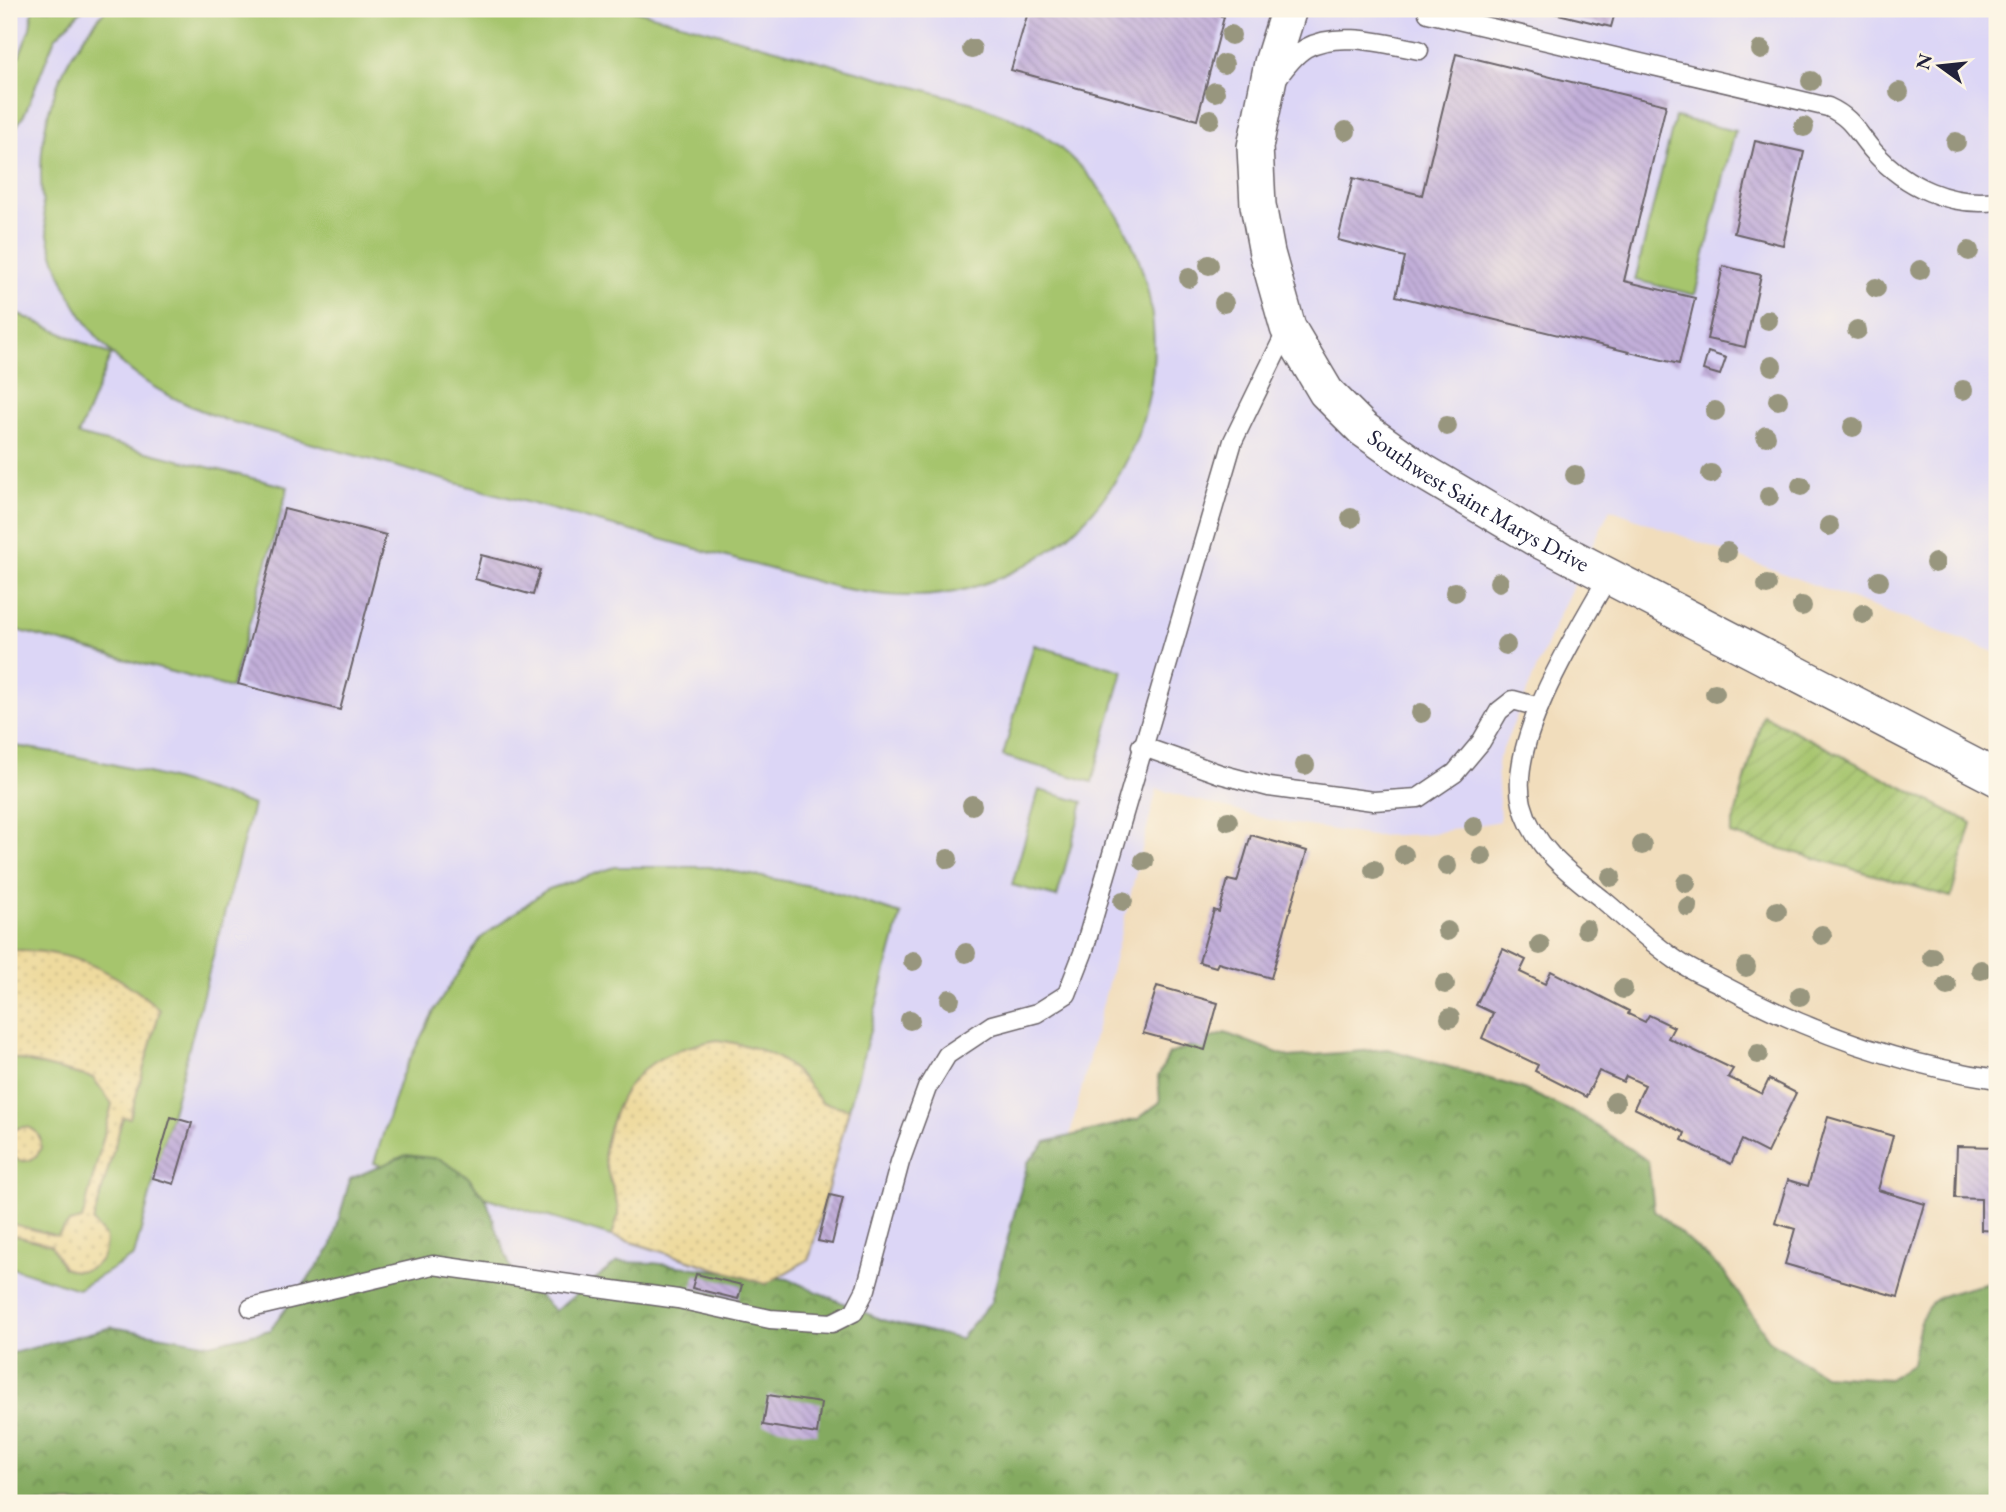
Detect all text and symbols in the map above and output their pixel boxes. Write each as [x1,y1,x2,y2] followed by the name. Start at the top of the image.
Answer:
[1904,32,1974,102] north arrow
[1910,50,1938,72] text: N
[1362,422,1595,579] street label: Southwest Saint Marys Drive

